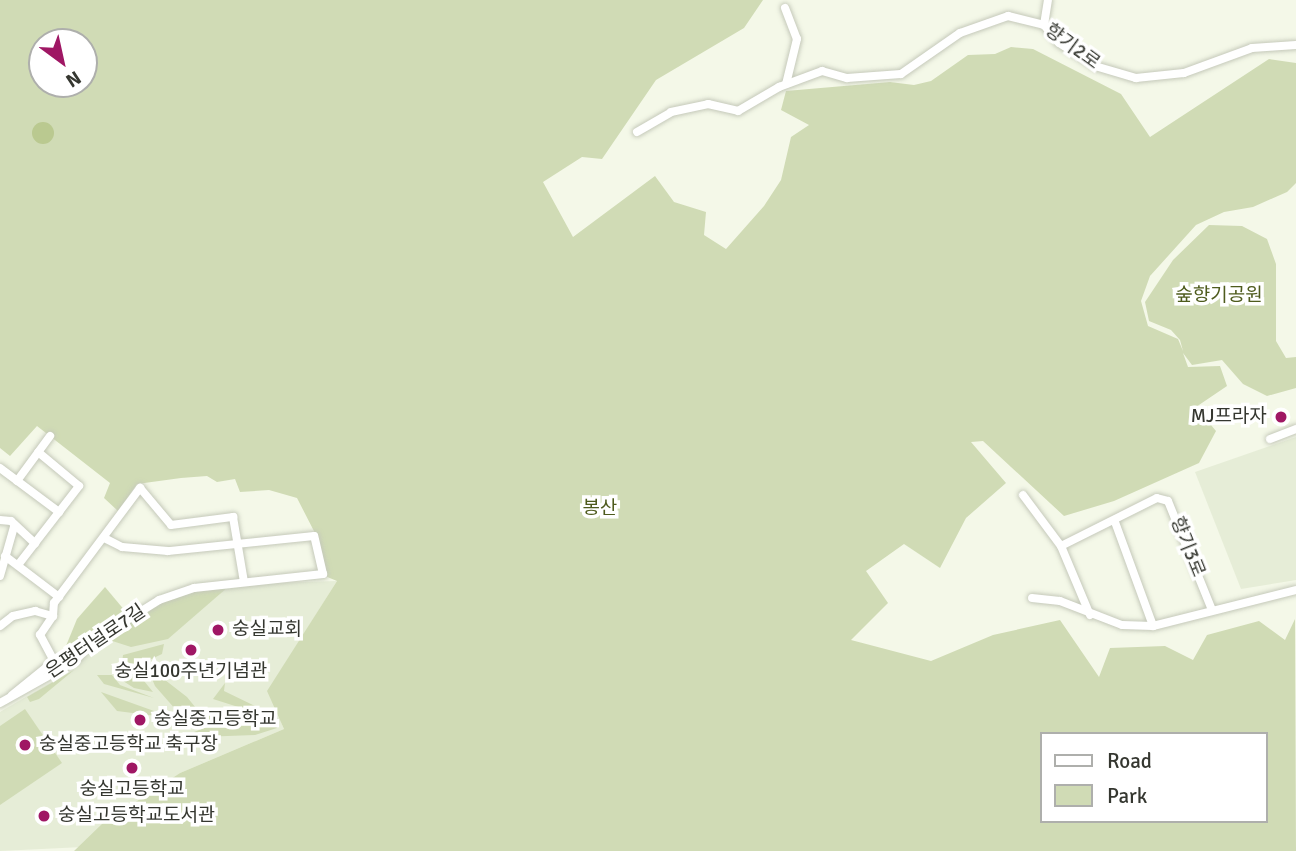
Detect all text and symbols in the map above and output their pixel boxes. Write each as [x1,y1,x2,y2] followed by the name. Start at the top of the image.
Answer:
[1040,19,1104,75] street label: 향기2로
[28,28,98,98] north arrow
[61,65,85,93] text: N
[1175,285,1263,307] park label: 숲향기공원
[1191,406,1267,428] place label: MJ프라자
[1273,409,1289,425] marker: MJ프라자
[583,498,617,520] park label: 봉산
[1165,514,1209,580] street label: 향기3로
[42,600,150,684] street label: 은평터널로7길
[232,619,302,641] place label: 숭실교회
[210,622,226,638] marker: 숭실교회
[183,642,199,658] marker: 숭실100주년기념관
[114,661,268,683] place label: 숭실100주년기념관
[154,709,276,731] place label: 숭실중고등학교
[132,712,148,728] marker: 숭실중고등학교
[1040,732,1268,823] legend
[39,734,218,756] place label: 숭실중고등학교 축구장
[17,737,33,753] marker: 숭실중고등학교 축구장
[1107,748,1152,774] text: Road
[124,760,140,776] marker: 숭실고등학교
[80,779,184,801] place label: 숭실고등학교
[1107,783,1147,809] text: Park
[58,805,215,827] place label: 숭실고등학교도서관
[36,808,52,824] marker: 숭실고등학교도서관

